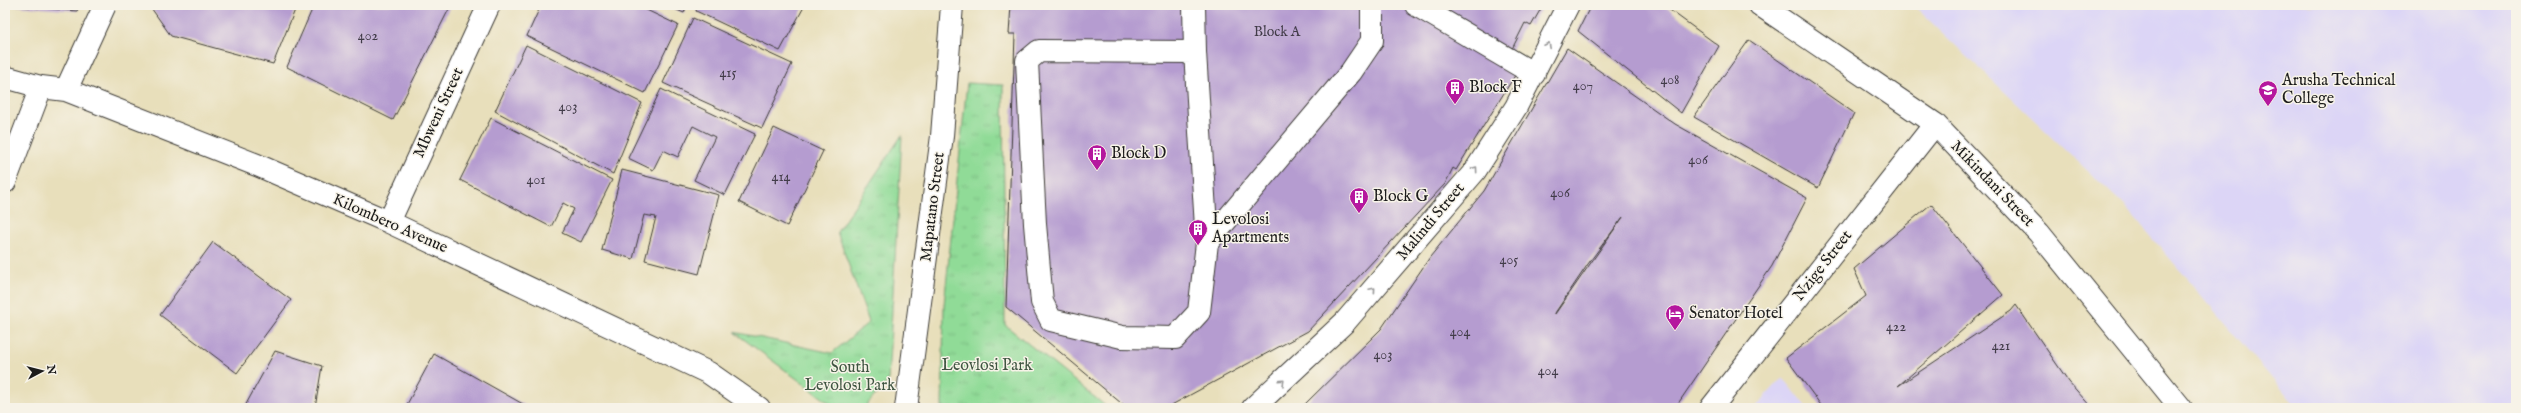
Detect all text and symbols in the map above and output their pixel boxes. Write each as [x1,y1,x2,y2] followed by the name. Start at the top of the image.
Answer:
[1254,23,1301,41] house number: Block A
[358,27,379,45] house number: 402
[1543,42,1551,50] one-way arrow
[409,64,469,161] street label: Mbweni Street
[719,64,737,82] house number: 415
[1660,71,1680,89] house number: 408
[2281,71,2396,109] place label: Arusha Technical College
[1444,77,1466,105] building icon: Block F
[1573,77,1593,95] house number: 407
[1469,78,1522,98] place label: Block F
[2257,79,2279,107] school or university icon: Arusha Technical College
[559,98,577,116] house number: 403
[1946,137,2039,232] street label: Mikindani Street
[1086,143,1108,171] building icon: Block D
[1111,144,1166,164] place label: Block D
[916,151,950,263] street label: Mapatano Street
[1688,151,1709,169] house number: 406
[1470,167,1477,174] one-way arrow
[772,168,791,186] house number: 414
[527,171,545,189] house number: 401
[1393,179,1470,265] street label: Malindi Street
[1550,184,1571,202] house number: 406
[1348,186,1370,214] building icon: Block G
[1373,187,1428,207] place label: Block G
[329,190,451,258] street label: Kilombero Avenue
[1211,210,1289,248] place label: Levolosi Apartments
[1187,218,1209,246] building icon: Levolosi Apartments
[1789,226,1857,305] street label: Nzige Street
[1500,251,1518,269] house number: 405
[1369,287,1376,295] one-way arrow
[1664,303,1686,331] hotel icon: Senator Hotel
[1689,304,1783,324] place label: Senator Hotel
[1886,318,1906,336] house number: 422
[1450,323,1470,341] house number: 404
[1992,337,2010,355] house number: 421
[1374,346,1392,364] house number: 403
[22,351,62,391] north arrow
[941,356,1033,376] park label: Leovlosi Park
[804,358,896,396] park label: South Levolosi Park
[1538,362,1558,380] house number: 404
[43,363,59,376] text: N
[1277,379,1285,387] one-way arrow

